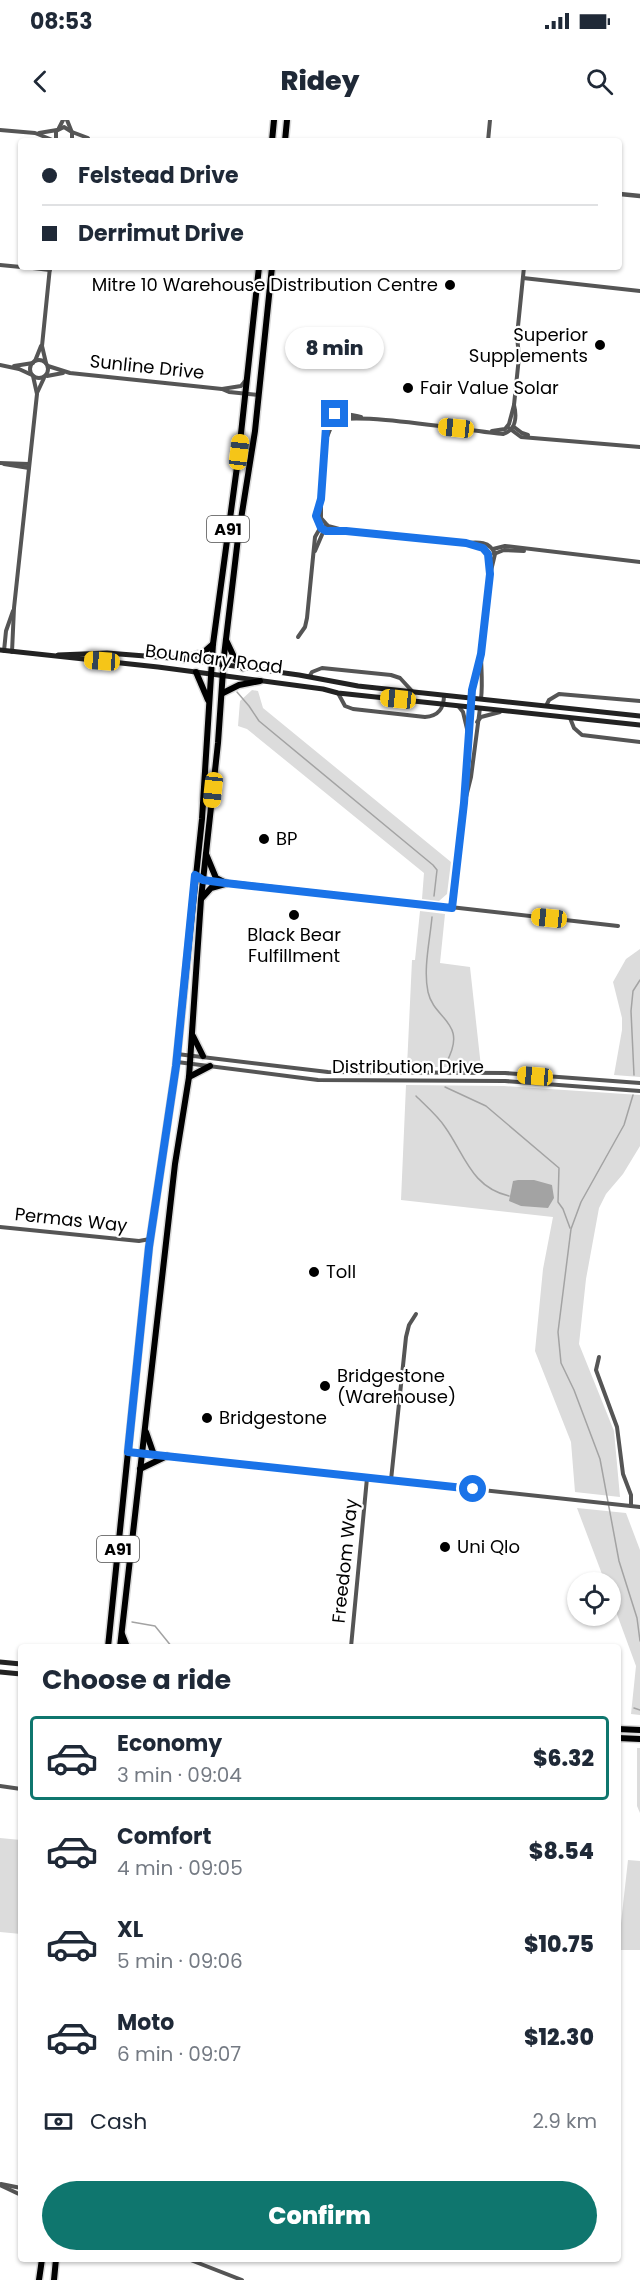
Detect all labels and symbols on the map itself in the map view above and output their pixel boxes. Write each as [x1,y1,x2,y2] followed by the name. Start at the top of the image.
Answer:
[92,272,438,297] place label: Mitre 10 Warehouse Distribution Centre
[443,278,457,292] marker: Mitre 10 Warehouse Distribution Centre
[469,322,588,368] place label: Superior Supplements
[286,327,385,369] callout: 8 min
[593,338,607,352] marker: Superior Supplements
[89,348,206,385] street label: Sunline Drive
[420,375,559,400] place label: Fair Value Solar
[401,381,415,395] marker: Fair Value Solar
[321,400,348,427] route end
[437,417,475,439] car
[228,433,250,471] car
[207,516,249,542] road number: A91
[144,638,284,679] street label: Boundary Road
[83,651,121,671] car
[379,688,417,710] car
[202,771,224,809] car
[276,826,297,851] place label: BP
[257,832,271,846] marker: BP
[530,907,568,929] car
[287,908,301,922] marker: Black Bear Fulfillment
[247,922,341,968] place label: Black Bear Fulfillment
[332,1054,484,1079] street label: Distribution Drive
[516,1065,554,1087] car
[14,1201,129,1238] street label: Permas Way
[326,1259,356,1284] place label: Toll
[307,1265,321,1279] marker: Toll
[337,1363,456,1409] place label: Bridgestone (Warehouse)
[318,1379,332,1393] marker: Bridgestone (Warehouse)
[219,1405,327,1430] place label: Bridgestone
[200,1411,214,1425] marker: Bridgestone
[459,1475,486,1502] route start
[326,1497,363,1624] street label: Freedom Way
[457,1534,520,1559] place label: Uni Qlo
[97,1536,139,1562] road number: A91
[438,1540,452,1554] marker: Uni Qlo

